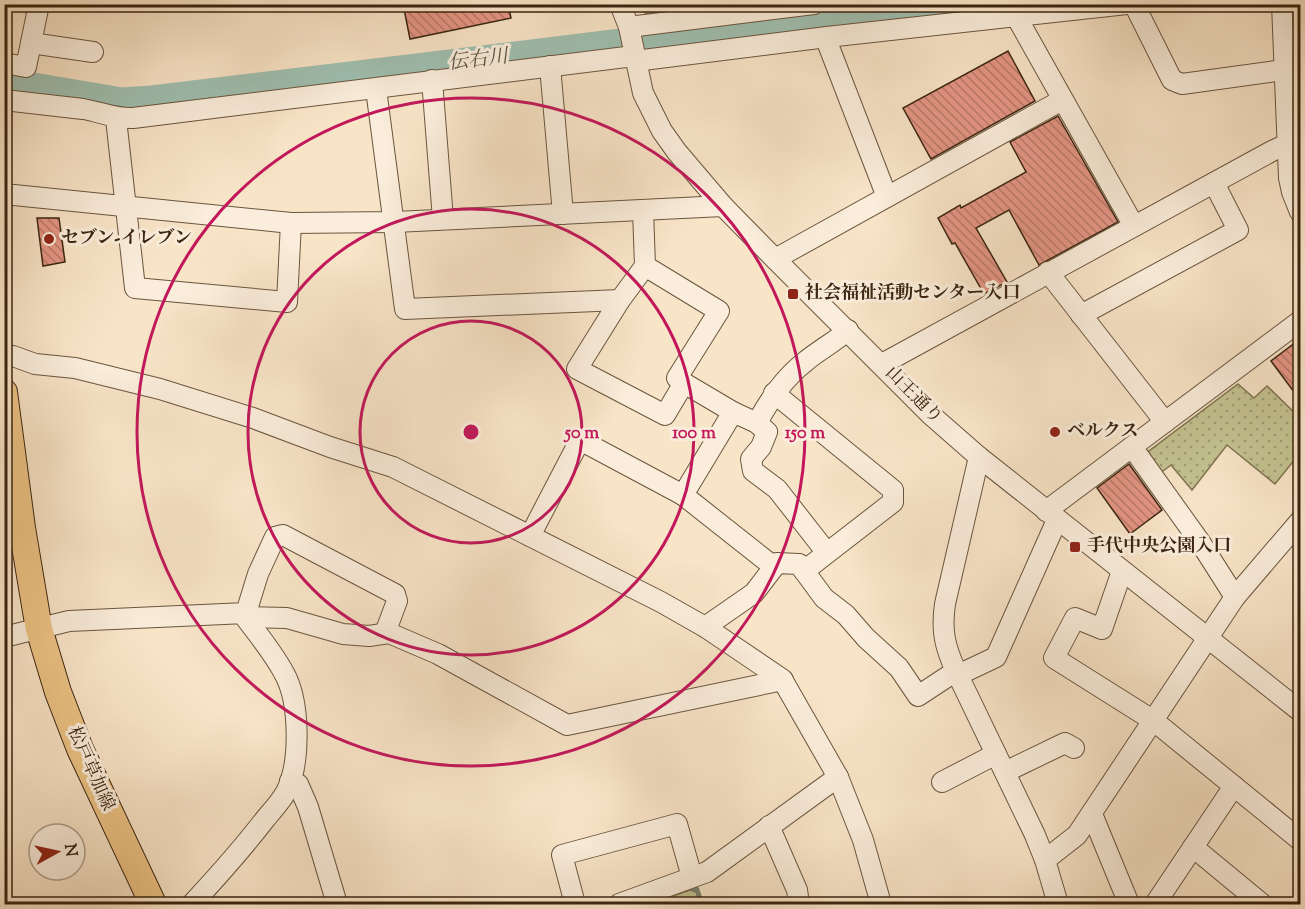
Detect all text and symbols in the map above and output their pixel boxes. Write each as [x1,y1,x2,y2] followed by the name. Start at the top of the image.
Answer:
[446,43,512,79] water label: 伝右川
[61,226,192,252] place label: セブン-イレブン
[42,232,56,246] marker: セブン-イレブン
[805,281,1020,307] place label: 社会福祉活動センター入口
[786,287,800,301] marker: 社会福祉活動センター入口
[878,361,948,431] street label: 山王通り
[1067,419,1138,445] place label: ベルクス
[563,421,599,447] text: 50 m
[672,421,716,447] text: 100 m
[785,421,825,447] text: 150 m
[461,422,481,442] centre of rings
[1048,425,1062,439] marker: ベルクス
[1087,534,1231,560] place label: 手代中央公園入口
[1068,540,1082,554] marker: 手代中央公園入口
[60,723,120,815] street label: 松戸草加線
[27,822,87,882] north arrow
[57,842,82,858] text: N

